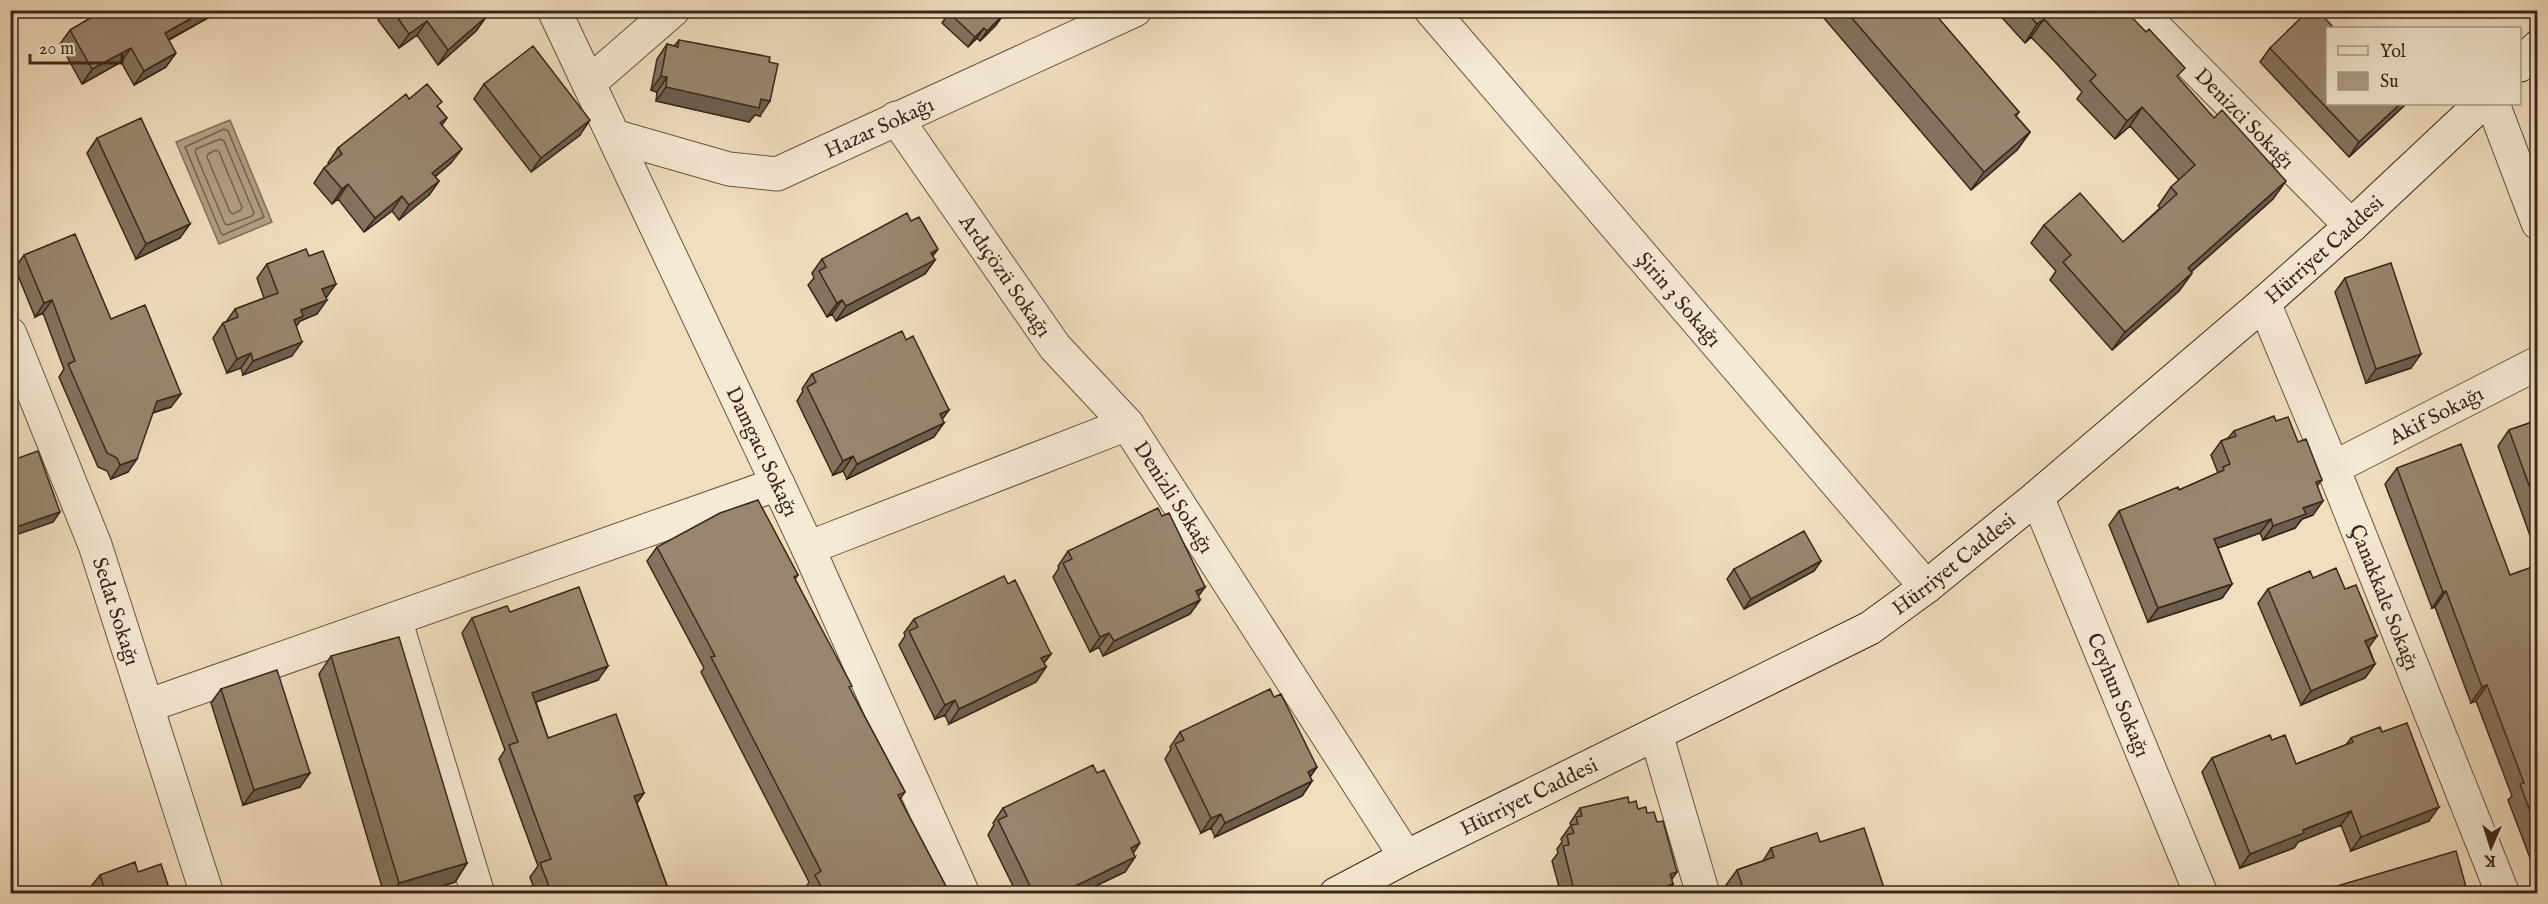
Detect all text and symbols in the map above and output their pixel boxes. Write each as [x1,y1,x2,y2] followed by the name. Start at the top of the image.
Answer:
[30,27,122,65] scale bar
[2326,27,2521,105] legend
[39,38,74,61] text: 20 m
[2380,41,2406,64] text: Yol
[2188,63,2299,176] street label: Denizci Sokağı
[2380,71,2399,94] text: Su
[820,92,939,165] street label: Hazar Sokağı
[2260,190,2390,311] street label: Hürriyet Caddesi
[952,209,1056,343] street label: Ardıçözü Sokağı
[1629,247,1726,353] street label: Şirin 3 Sokağı
[2384,381,2489,452] street label: Akif Sokağı
[719,382,803,522] street label: Damgacı Sokağı
[1127,436,1219,559] street label: Denizli Sokağı
[1887,508,2022,622] street label: Hürriyet Caddesi
[2342,521,2424,675] street label: Çanakkale Sokağı
[85,554,145,669] street label: Sedat Sokağı
[2080,629,2155,761] street label: Ceyhun Sokağı
[1456,752,1603,843] street label: Hürriyet Caddesi
[2461,817,2521,877] north arrow
[2483,850,2497,870] text: K

